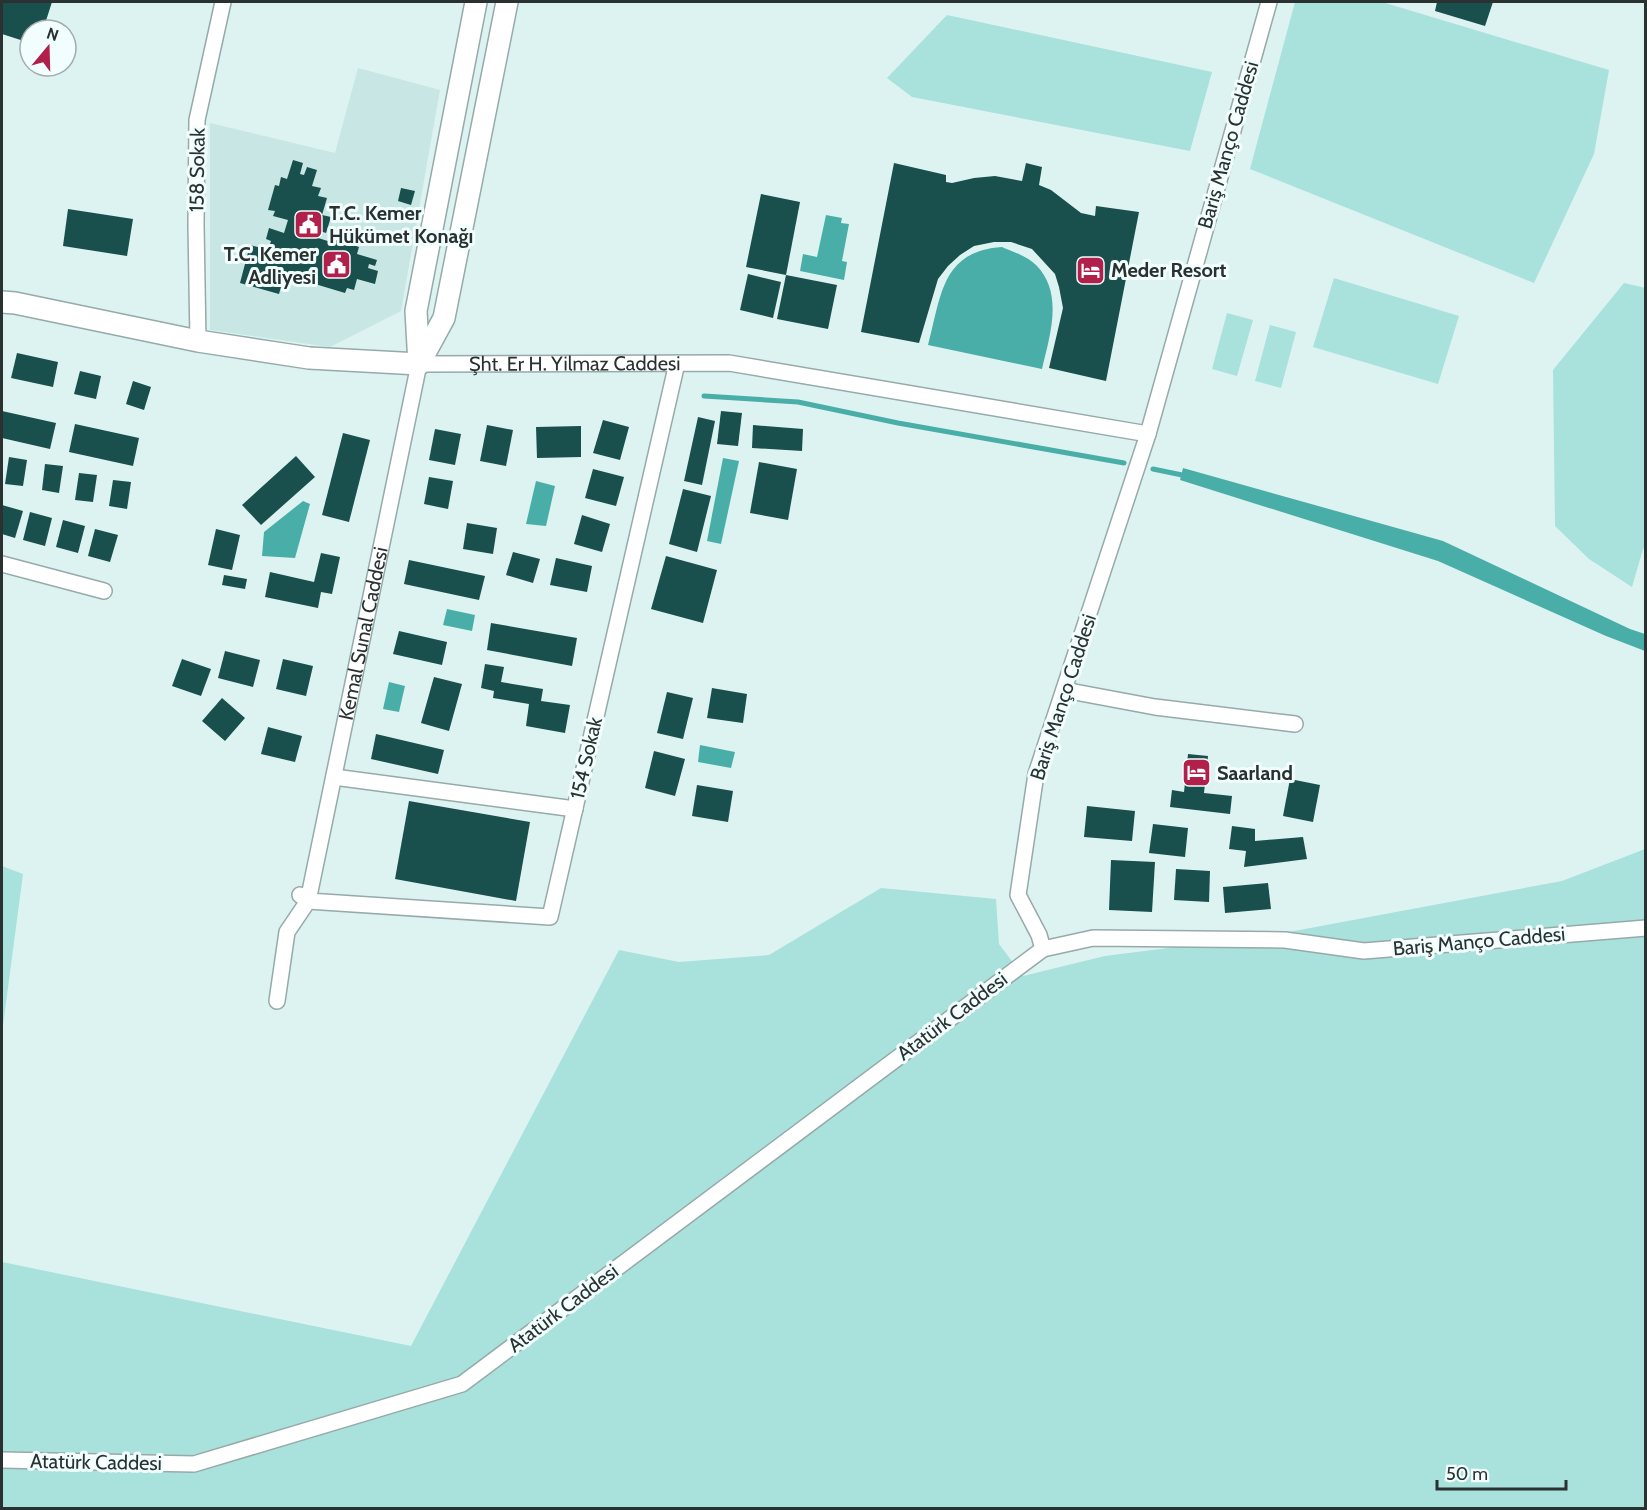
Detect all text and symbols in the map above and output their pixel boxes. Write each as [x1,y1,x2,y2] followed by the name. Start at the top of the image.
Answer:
[18,18,78,78] north arrow
[44,23,61,45] text: N
[1193,58,1263,232] street label: Bariş Manço Caddesi
[184,128,210,212] street label: 158 Sokak
[329,201,473,248] place label: T.C. Kemer Hükümet Konağı
[292,208,324,240] public building icon: T.C. Kemer Hükümet Konağı
[224,242,316,289] place label: T.C. Kemer Adliyesi
[321,249,353,281] public building icon: T.C. Kemer Adliyesi
[1074,254,1106,286] hotel icon: Meder Resort
[1111,258,1226,282] place label: Meder Resort
[469,351,681,376] street label: Şht. Er H. Yilmaz Caddesi
[334,545,393,722] street label: Kemal Sunal Caddesi
[1025,611,1101,783] street label: Bariş Manço Caddesi
[565,715,607,801] street label: 154 Sokak
[1180,757,1212,789] hotel icon: Saarland
[1217,761,1293,785] place label: Saarland
[1392,922,1566,960] street label: Bariş Manço Caddesi
[892,967,1012,1065] street label: Atatürk Caddesi
[503,1259,623,1357] street label: Atatürk Caddesi
[30,1449,162,1475] street label: Atatürk Caddesi
[1437,1453,1566,1491] scale bar
[1446,1463,1488,1485] text: 50 m

